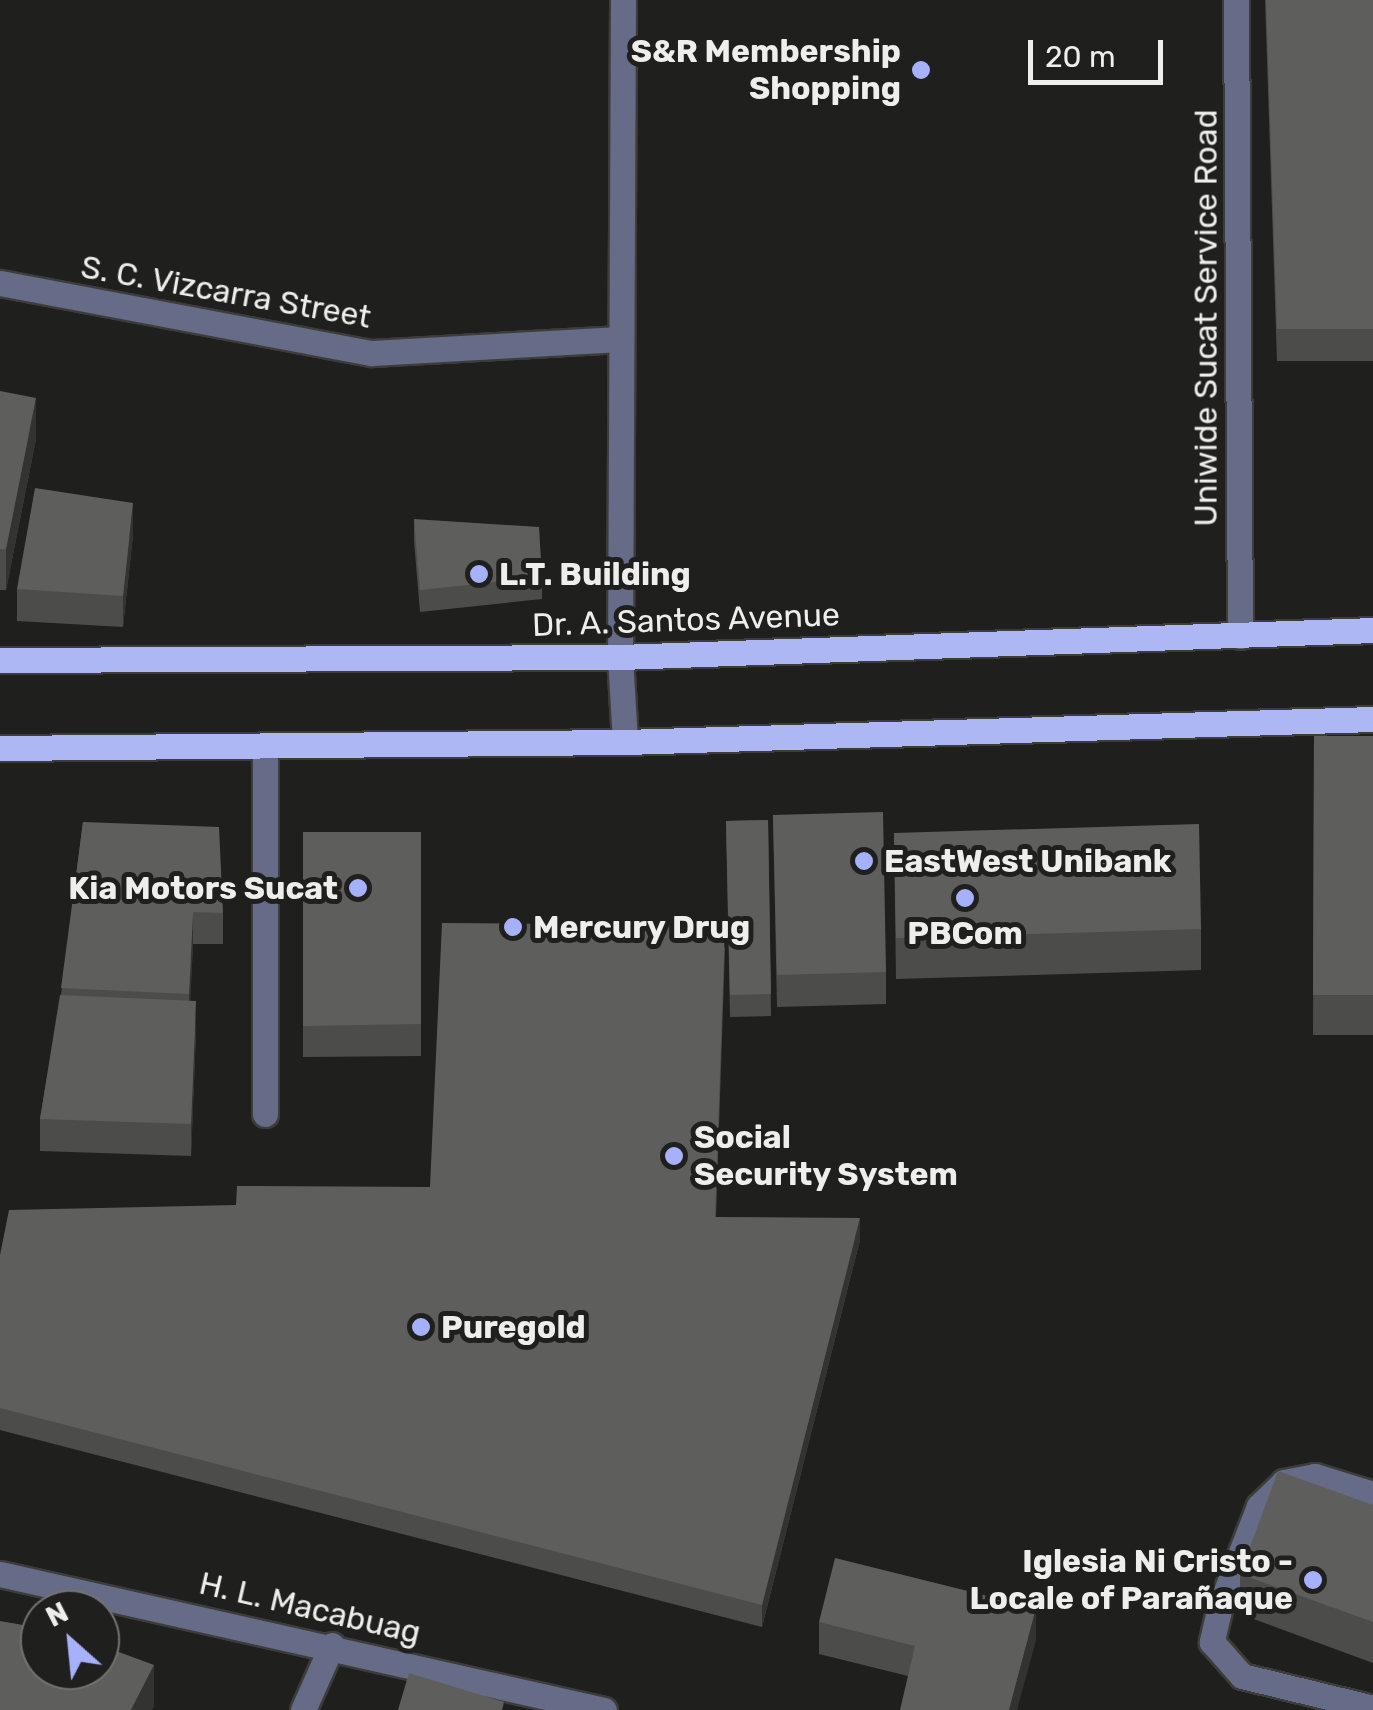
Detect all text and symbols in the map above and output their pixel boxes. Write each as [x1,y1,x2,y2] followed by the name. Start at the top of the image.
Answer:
[1033,20,1168,82] scale bar
[631,33,901,108] place label: S&R Membership Shopping
[1045,39,1116,75] text: 20 m
[910,59,932,81] marker: S&R Membership Shopping
[1187,109,1225,527] street label: Uniwide Sucat Service Road
[78,248,374,336] street label: S. C. Vizcarra Street
[499,555,691,593] place label: L.T. Building
[468,563,490,585] marker: L.T. Building
[531,595,841,645] street label: Dr. A. Santos Avenue
[884,842,1172,880] place label: EastWest Unibank
[853,850,875,872] marker: EastWest Unibank
[68,869,338,907] place label: Kia Motors Sucat
[347,877,369,899] marker: Kia Motors Sucat
[954,887,976,909] marker: PBCom
[533,908,751,946] place label: Mercury Drug
[907,914,1023,952] place label: PBCom
[502,916,524,938] marker: Mercury Drug
[694,1119,959,1194] place label: Social Security System
[663,1145,685,1167] marker: Social Security System
[441,1308,586,1346] place label: Puregold
[410,1316,432,1338] marker: Puregold
[969,1543,1293,1618] place label: Iglesia Ni Cristo - Locale of Parañaque
[196,1564,424,1652] street label: H. L. Macabuag
[1302,1569,1324,1591] marker: Iglesia Ni Cristo - Locale of Parañaque
[20,1590,120,1690] north arrow
[41,1595,74,1634] text: N

